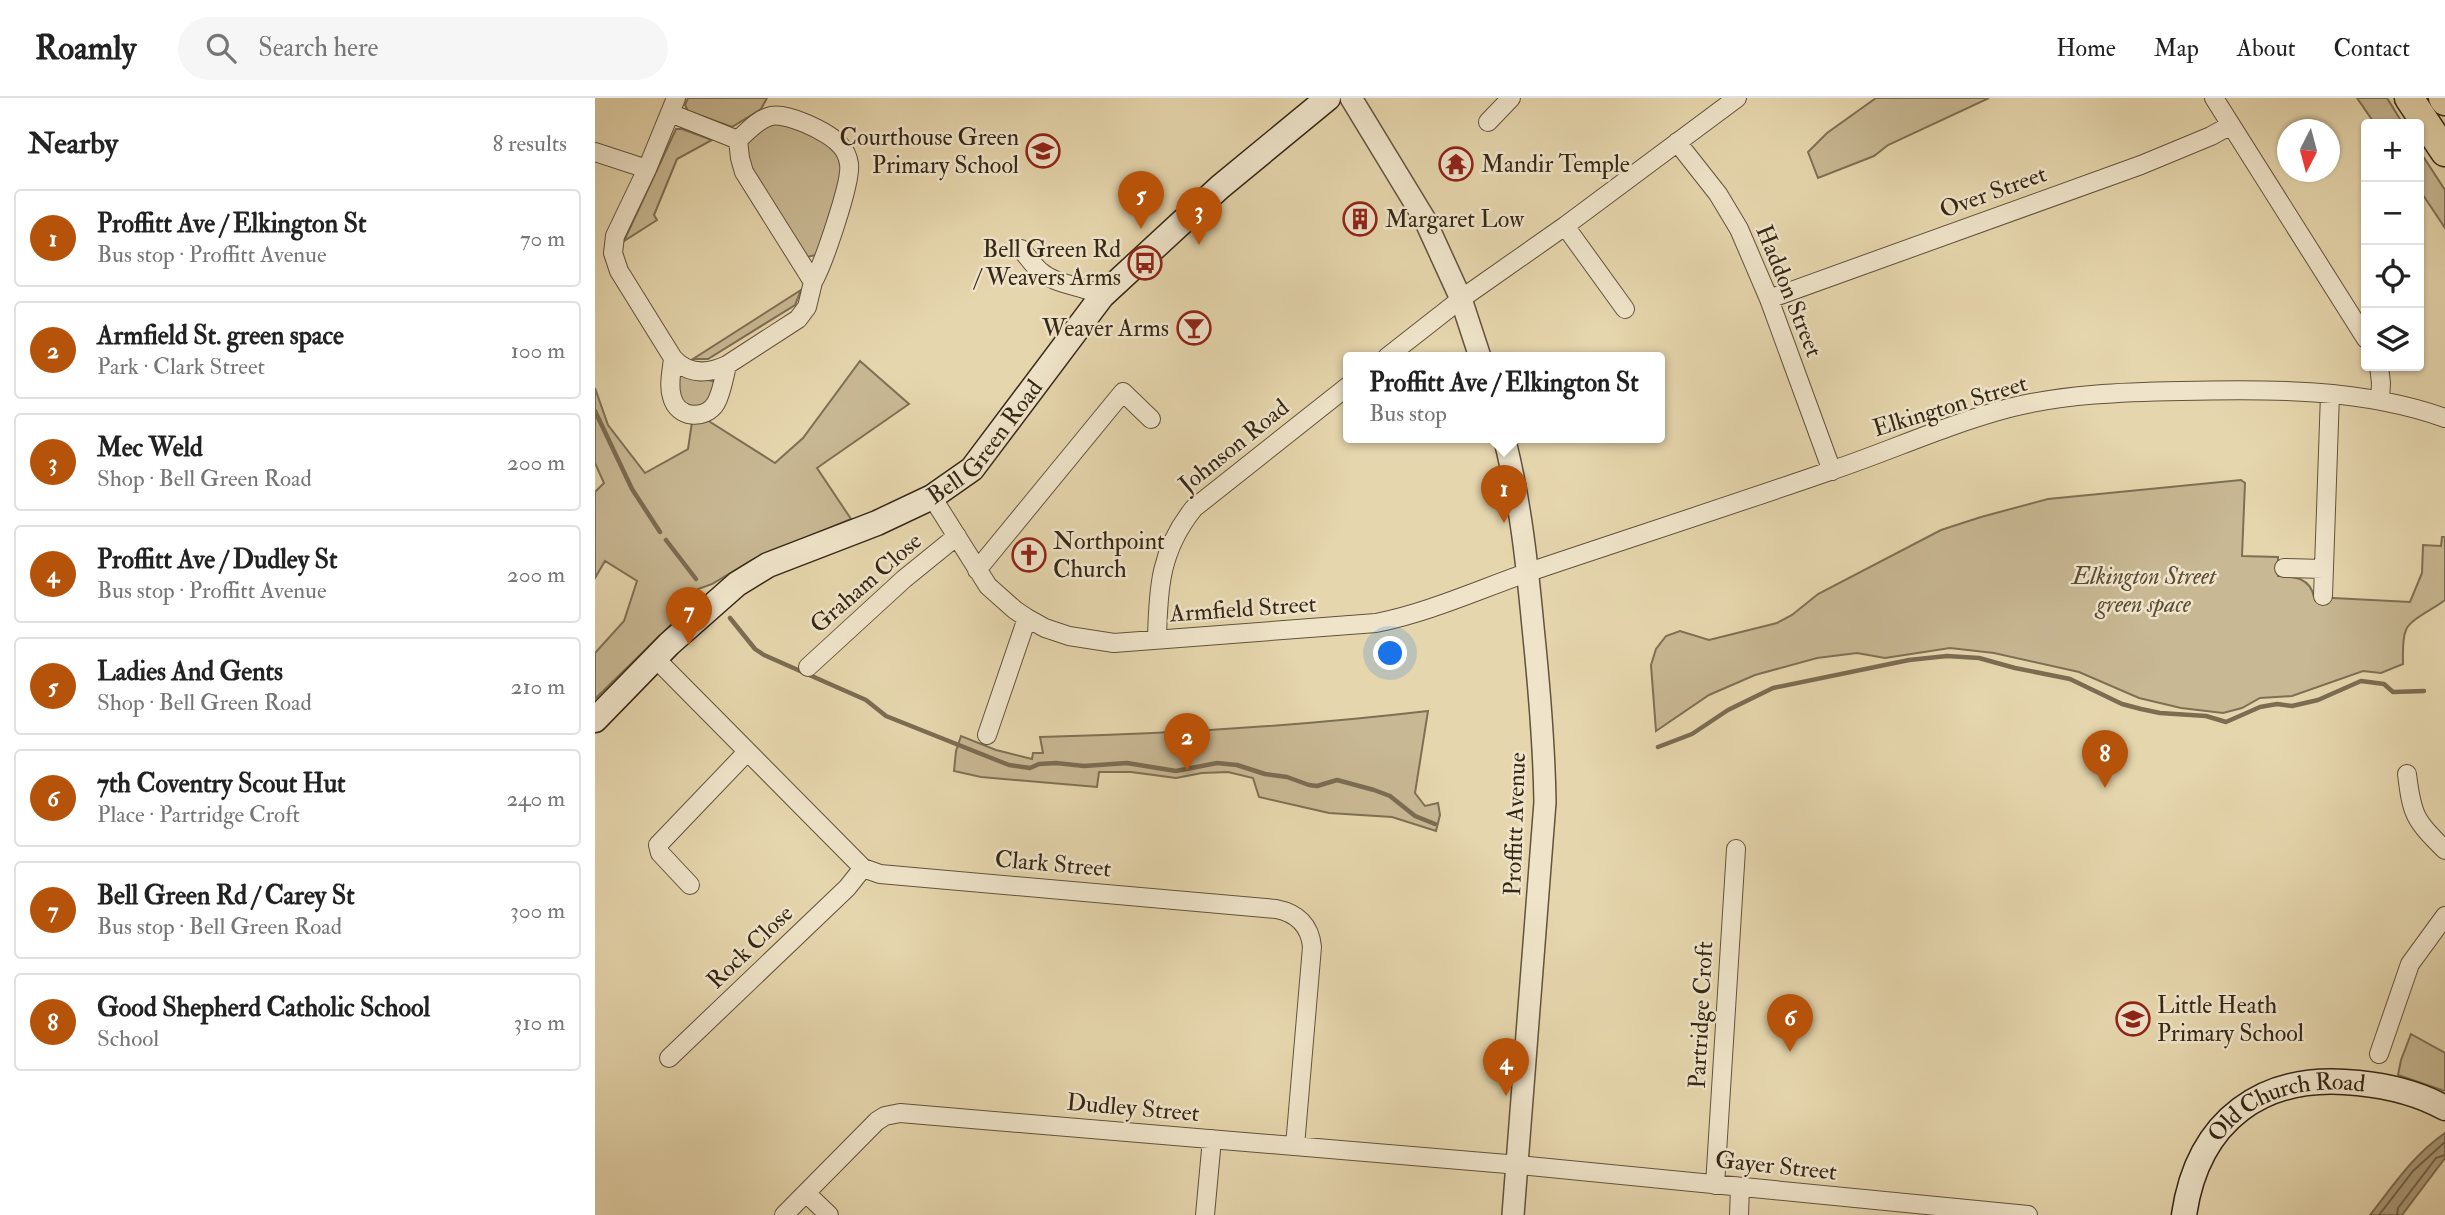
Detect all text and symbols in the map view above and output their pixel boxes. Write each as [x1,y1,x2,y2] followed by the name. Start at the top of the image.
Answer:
[178,17,668,80] search box
[35,28,136,69] text: Roamly
[202,29,240,67] icon: search
[258,32,378,64] text: Search here
[2056,33,2116,64] text: Home
[2154,33,2199,64] text: Map
[2237,33,2296,64] text: About
[2334,33,2410,64] text: Contact
[2277,119,2340,182] north arrow
[2361,119,2424,371] map controls
[2361,119,2424,182] button: +
[839,122,1019,181] place label: Courthouse Green Primary School
[28,125,118,162] text: Nearby
[492,129,567,158] text: 8 results
[1024,132,1062,170] school or university icon: Courthouse Green Primary School
[1437,145,1475,183] temple icon: Mandir Temple
[1481,149,1630,180] place label: Mandir Temple
[1935,158,2051,226] street label: Over Street
[1118,171,1164,229] pin: 5
[2361,182,2424,245] button: −
[1176,187,1222,245] pin: 3
[1341,200,1379,238] building icon: Margaret Low
[1385,204,1525,235] place label: Margaret Low
[97,208,366,240] text: Proffitt Ave / Elkington St
[1748,220,1830,362] street label: Haddon Street
[49,224,57,253] text: 1
[520,224,565,253] text: 70 m
[973,234,1121,293] place label: Bell Green Rd / Weavers Arms
[97,240,327,269] text: Bus stop · Proffitt Avenue
[1126,244,1164,282] bus stop icon: Bell Green Rd / Weavers Arms
[2361,245,2424,308] button: locate
[2361,308,2424,371] button: layers
[1175,309,1213,347] bar icon: Weaver Arms
[1041,313,1169,344] place label: Weaver Arms
[97,320,344,352] text: Armfield St. green space
[47,336,59,365] text: 2
[511,336,565,365] text: 100 m
[97,352,265,381] text: Park · Clark Street
[1343,352,1665,443] popup
[1369,367,1639,399] text: Proffitt Ave / Elkington St
[1869,368,2031,444] street label: Elkington Street
[921,373,1050,511] street label: Bell Green Road
[1172,392,1296,501] street label: Johnson Road
[1369,399,1447,428] text: Bus stop
[97,432,203,464] text: Mec Weld
[49,448,57,477] text: 3
[507,448,565,477] text: 200 m
[97,464,312,493] text: Shop · Bell Green Road
[1481,465,1527,523] pin: 1
[804,526,928,640] street label: Graham Close
[1053,526,1165,585] place label: Northpoint Church
[1010,536,1048,574] church icon: Northpoint Church
[97,544,337,576] text: Proffitt Ave / Dudley St
[47,560,59,589] text: 4
[507,560,565,589] text: 200 m
[2070,561,2217,620] park label: Elkington Street green space
[97,576,327,605] text: Bus stop · Proffitt Avenue
[666,587,712,645] pin: 7
[1168,588,1318,630] street label: Armfield Street
[1373,636,1407,670] your location
[97,656,283,688] text: Ladies And Gents
[48,672,58,701] text: 5
[511,672,565,701] text: 210 m
[97,688,312,717] text: Shop · Bell Green Road
[1164,713,1210,771] pin: 2
[2082,730,2128,788] pin: 8
[1497,752,1533,896] street label: Proffitt Avenue
[97,768,345,800] text: 7th Coventry Scout Hut
[47,784,59,813] text: 6
[506,784,565,813] text: 240 m
[97,800,300,829] text: Place · Partridge Croft
[993,843,1113,885] street label: Clark Street
[97,880,355,912] text: Bell Green Rd / Carey St
[48,896,58,925] text: 7
[510,896,565,925] text: 300 m
[700,898,800,996] street label: Rock Close
[97,912,342,941] text: Bus stop · Bell Green Road
[1682,940,1720,1089] street label: Partridge Croft
[2157,990,2304,1049] place label: Little Heath Primary School
[97,992,430,1024] text: Good Shepherd Catholic School
[1767,994,1813,1052] pin: 6
[2114,1000,2152,1038] school or university icon: Little Heath Primary School
[48,1008,58,1037] text: 8
[514,1008,565,1037] text: 310 m
[97,1024,159,1053] text: School
[1483,1038,1529,1096] pin: 4
[2200,1066,2367,1148] street label: Old Church Road
[1065,1087,1201,1129] street label: Dudley Street
[1714,1144,1839,1188] street label: Gayer Street

